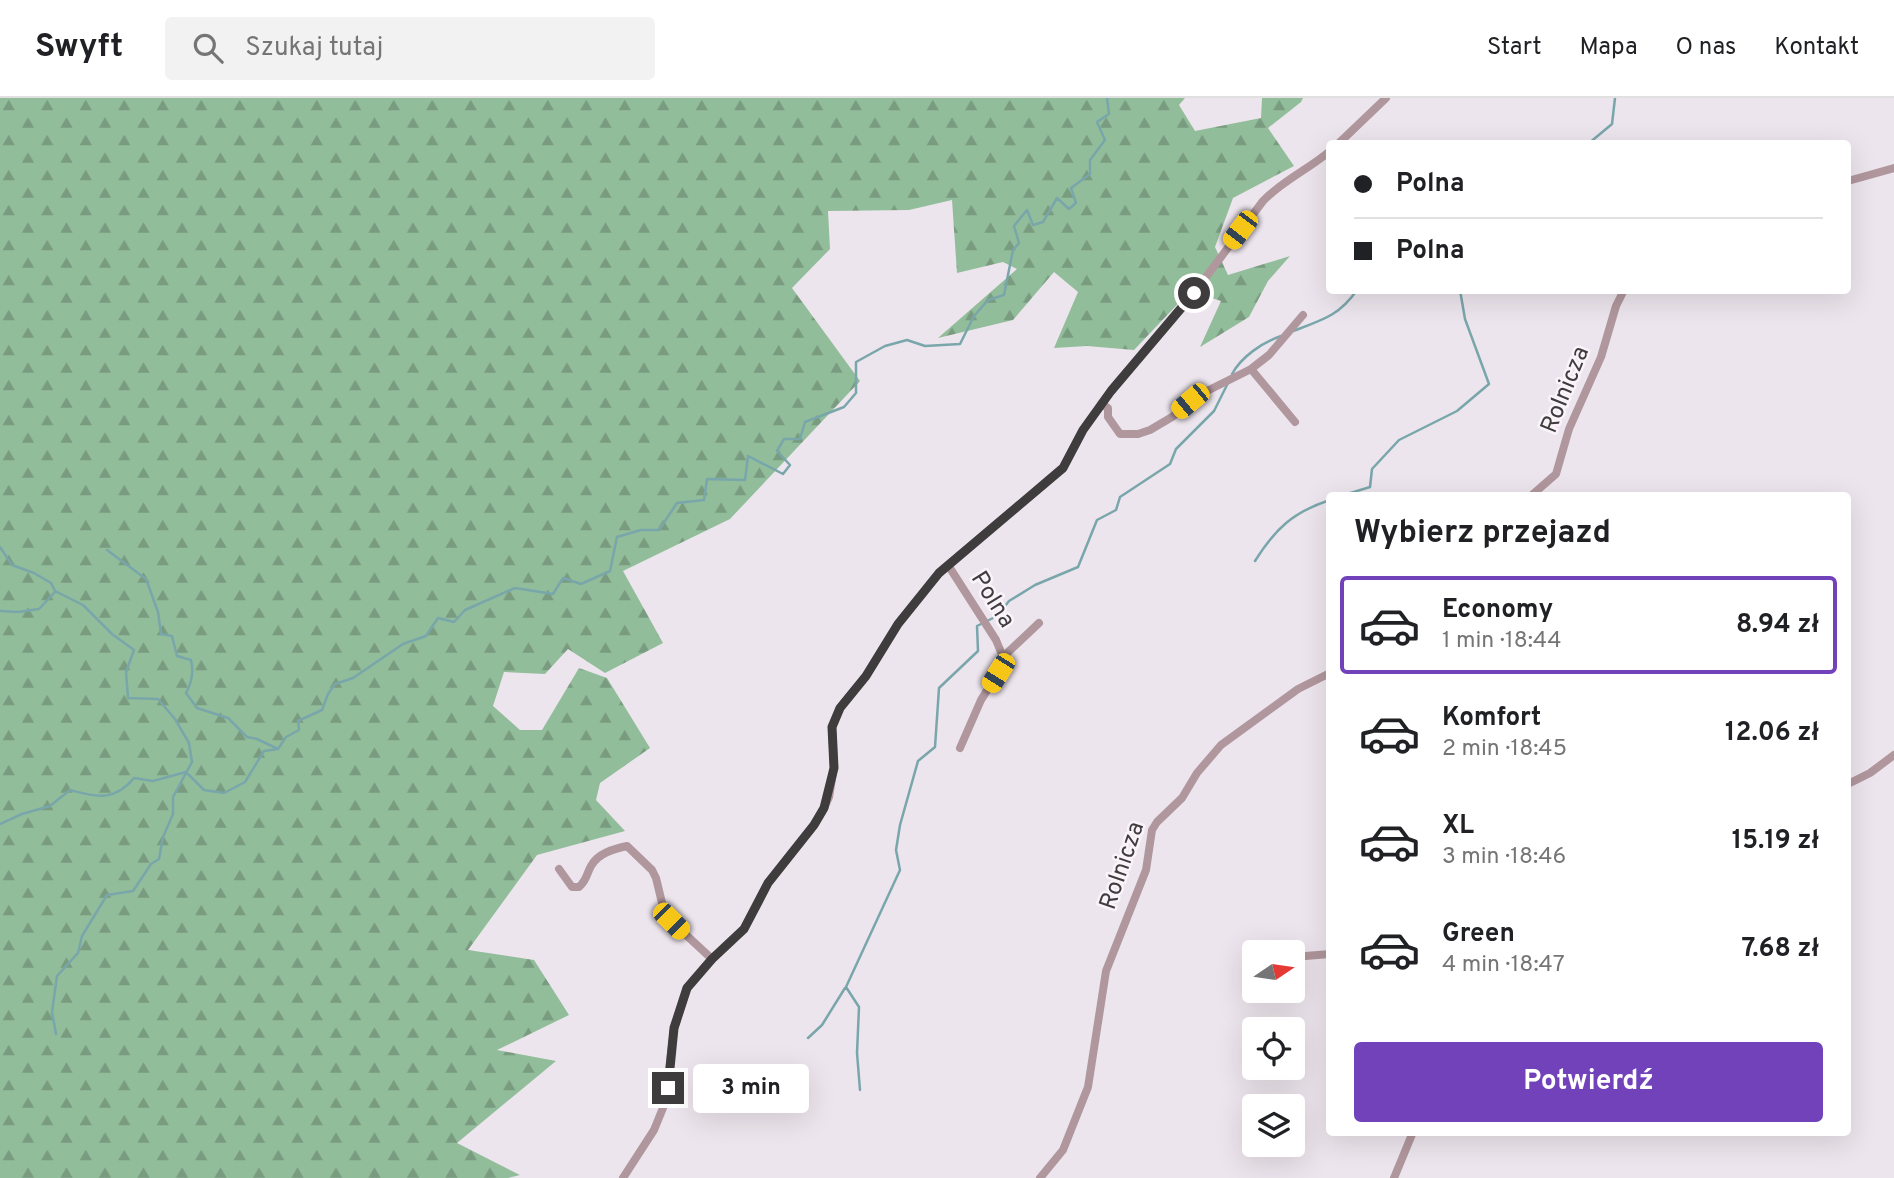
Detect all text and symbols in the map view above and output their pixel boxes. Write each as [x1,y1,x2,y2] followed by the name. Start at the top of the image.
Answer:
[165,17,655,80] search box
[35,27,123,69] text: Swyft
[189,29,227,67] icon: search
[245,32,383,65] text: Szukaj tutaj
[1487,33,1542,63] text: Start
[1580,33,1638,63] text: Mapa
[1676,33,1736,63] text: O nas
[1774,33,1859,63] text: Kontakt
[1396,168,1465,201] text: Polna
[1219,207,1262,253] car
[1396,235,1465,268] text: Polna
[1178,277,1210,309] route start
[1535,342,1597,438] street label: Rolnicza
[1168,379,1213,423] car
[1354,514,1611,554] text: Wybierz przejazd
[963,566,1021,634] street label: Polna
[1358,594,1421,657] icon: car
[1442,594,1553,627] text: Economy
[1736,609,1819,642] text: 8.94 zł
[1442,627,1561,656] text: 1 min · 18:44
[978,650,1019,696] car
[1358,702,1421,765] icon: car
[1442,702,1541,735] text: Komfort
[1725,717,1819,750] text: 12.06 zł
[1442,735,1567,764] text: 2 min · 18:45
[1358,810,1421,873] icon: car
[1442,810,1474,843] text: XL
[1094,818,1152,914] street label: Rolnicza
[1732,825,1819,858] text: 15.19 zł
[1442,843,1566,872] text: 3 min · 18:46
[649,899,694,943] car
[1358,918,1421,981] icon: car
[1442,918,1515,951] text: Green
[1742,933,1819,966] text: 7.68 zł
[1242,940,1306,1003] north arrow
[1242,940,1305,1157] map controls
[1442,951,1565,980] text: 4 min · 18:47
[1242,1017,1305,1080] button: locate
[1354,1042,1823,1122] button: Potwierdź
[692,1063,808,1112] callout: 3 min
[652,1072,684,1104] route end
[721,1074,781,1103] text: 3 min
[1242,1094,1305,1157] button: layers

